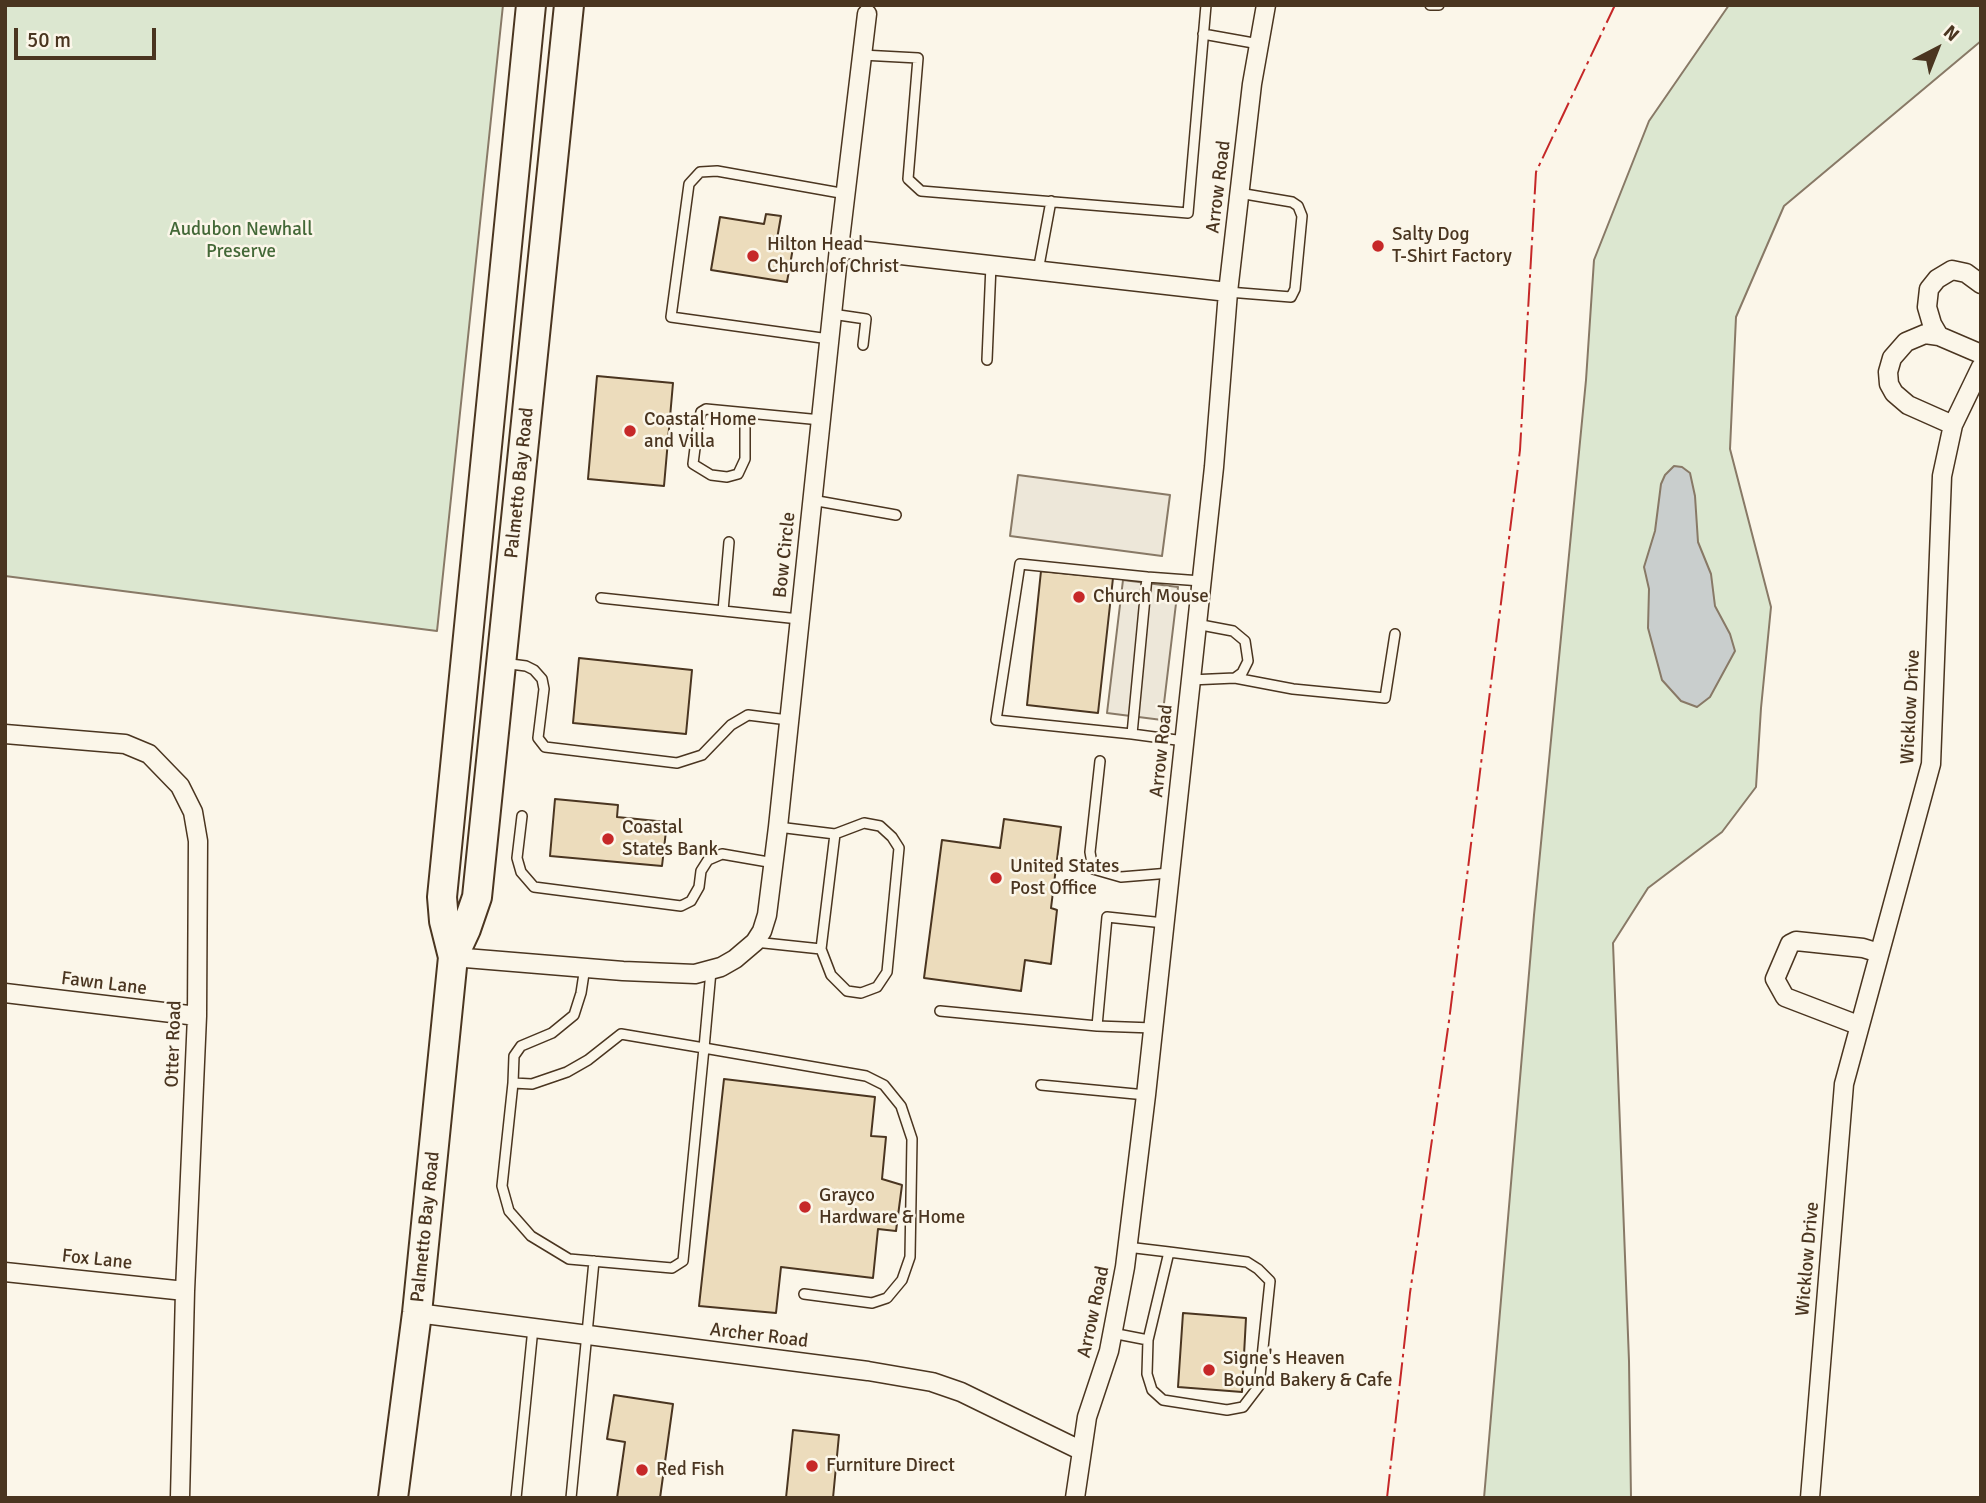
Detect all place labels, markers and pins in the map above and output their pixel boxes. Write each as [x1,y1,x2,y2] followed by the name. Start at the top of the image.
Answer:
[1392,224,1512,268] place label: Salty Dog T-Shirt Factory
[767,234,899,278] place label: Hilton Head Church of Christ
[1370,238,1386,254] marker: Salty Dog T-Shirt Factory
[745,248,761,264] marker: Hilton Head Church of Christ
[644,409,757,453] place label: Coastal Home and Villa
[622,423,638,439] marker: Coastal Home and Villa
[1093,586,1209,608] place label: Church Mouse
[1071,589,1087,605] marker: Church Mouse
[622,817,718,861] place label: Coastal States Bank
[600,831,616,847] marker: Coastal States Bank
[1010,856,1119,900] place label: United States Post Office
[988,870,1004,886] marker: United States Post Office
[819,1185,965,1229] place label: Grayco Hardware & Home
[797,1199,813,1215] marker: Grayco Hardware & Home
[1223,1348,1392,1392] place label: Signe's Heaven Bound Bakery & Cafe
[1201,1362,1217,1378] marker: Signe's Heaven Bound Bakery & Cafe
[826,1455,955,1477] place label: Furniture Direct
[804,1458,820,1474] marker: Furniture Direct
[656,1459,725,1481] place label: Red Fish
[634,1462,650,1478] marker: Red Fish

